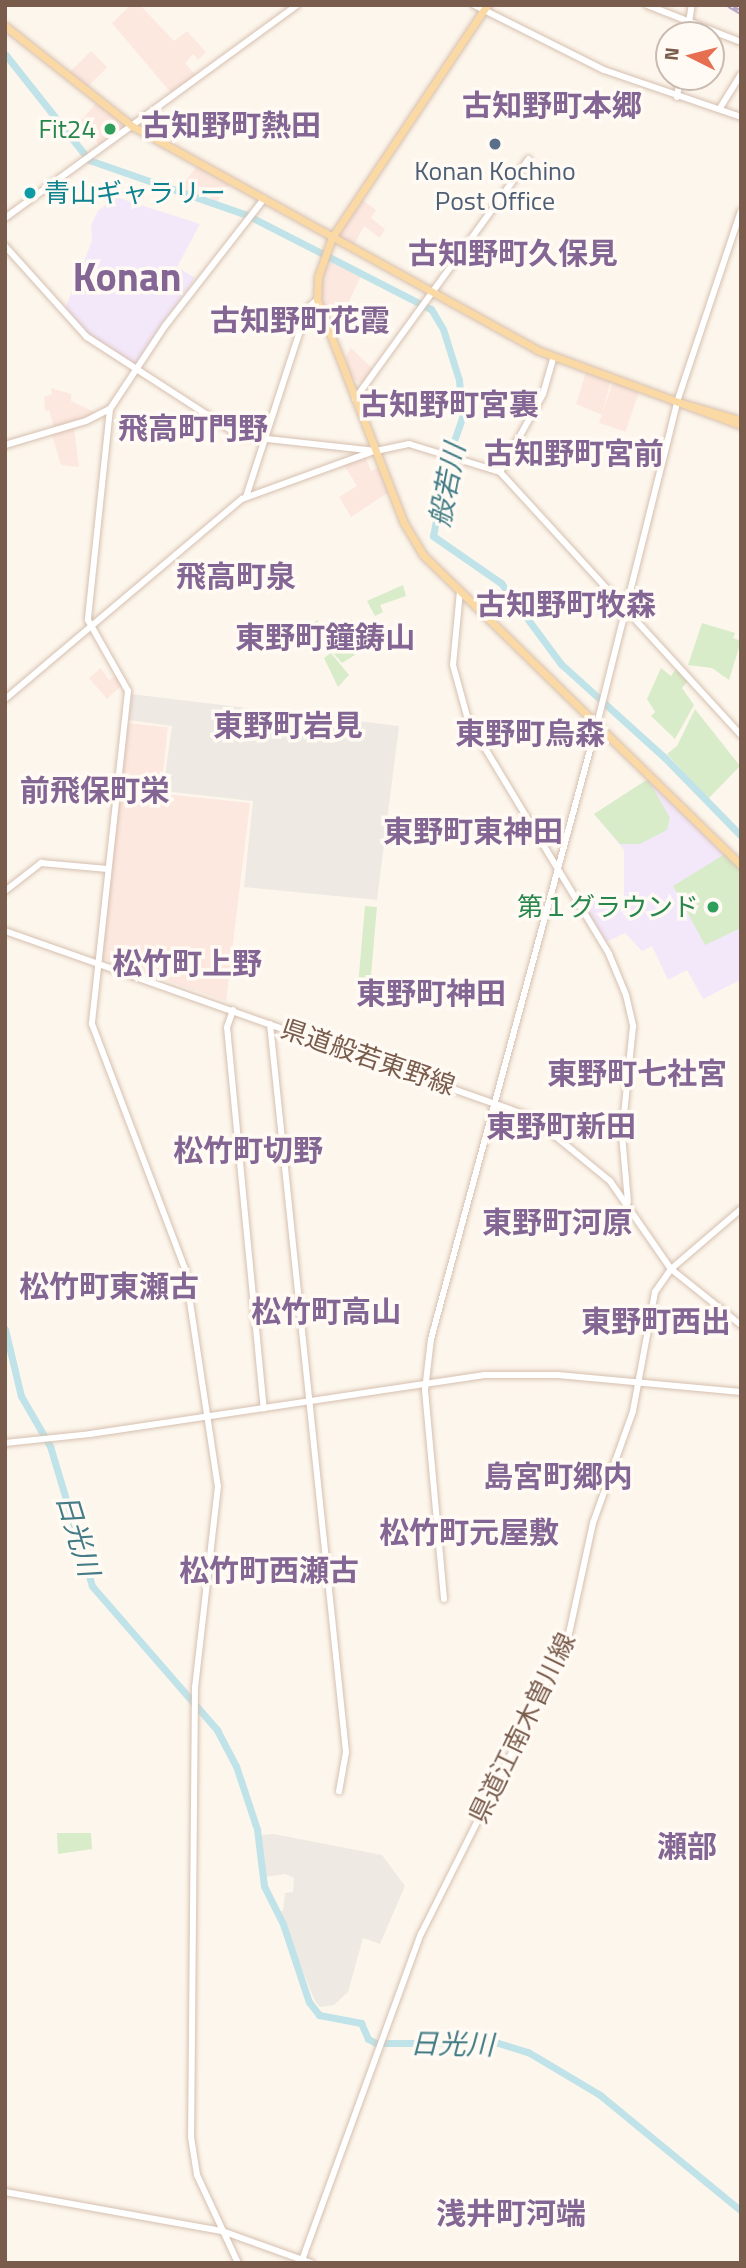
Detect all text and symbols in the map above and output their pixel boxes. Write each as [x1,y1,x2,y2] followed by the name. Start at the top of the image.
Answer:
[655,21,725,91] north arrow
[655,46,686,62] text: N
[462,87,642,123] district label: 古知野町本郷
[141,107,321,143] district label: 古知野町熱田
[38,113,96,145] place label: Fit24
[102,121,118,137] marker: Fit24
[487,136,503,152] marker: Konan Kochino Post Office
[414,155,576,216] place label: Konan Kochino Post Office
[44,177,226,209] place label: 青山ギャラリー
[22,185,38,201] marker: 青山ギャラリー
[408,235,618,271] district label: 古知野町久保見
[73,253,181,301] district label: Konan
[210,302,390,338] district label: 古知野町花霞
[359,386,539,422] district label: 古知野町宮裏
[118,410,268,446] district label: 飛高町門野
[484,435,664,471] district label: 古知野町宮前
[422,441,472,529] water label: 般若川
[176,558,296,594] district label: 飛高町泉
[476,586,656,622] district label: 古知野町牧森
[235,619,415,655] district label: 東野町鐘鋳山
[213,707,363,743] district label: 東野町岩見
[455,715,605,751] district label: 東野町烏森
[20,772,170,808] district label: 前飛保町栄
[383,813,563,849] district label: 東野町東神田
[517,891,699,923] place label: 第１グラウンド
[705,899,721,915] marker: 第１グラウンド
[112,945,262,981] district label: 松竹町上野
[356,975,506,1011] district label: 東野町神田
[277,1013,459,1101] street label: 県道般若東野線
[547,1055,727,1091] district label: 東野町七社宮
[486,1108,636,1144] district label: 東野町新田
[173,1132,323,1168] district label: 松竹町切野
[482,1204,632,1240] district label: 東野町河原
[19,1268,199,1304] district label: 松竹町東瀬古
[251,1293,401,1329] district label: 松竹町高山
[581,1303,731,1339] district label: 東野町西出
[483,1458,633,1494] district label: 島宮町郷内
[50,1490,106,1580] water label: 日光川
[379,1514,559,1550] district label: 松竹町元屋敷
[179,1552,359,1588] district label: 松竹町西瀬古
[462,1628,582,1828] street label: 県道江南木曽川線
[657,1828,717,1864] district label: 瀬部
[410,2026,494,2062] water label: 日光川
[436,2195,586,2231] district label: 浅井町河端

